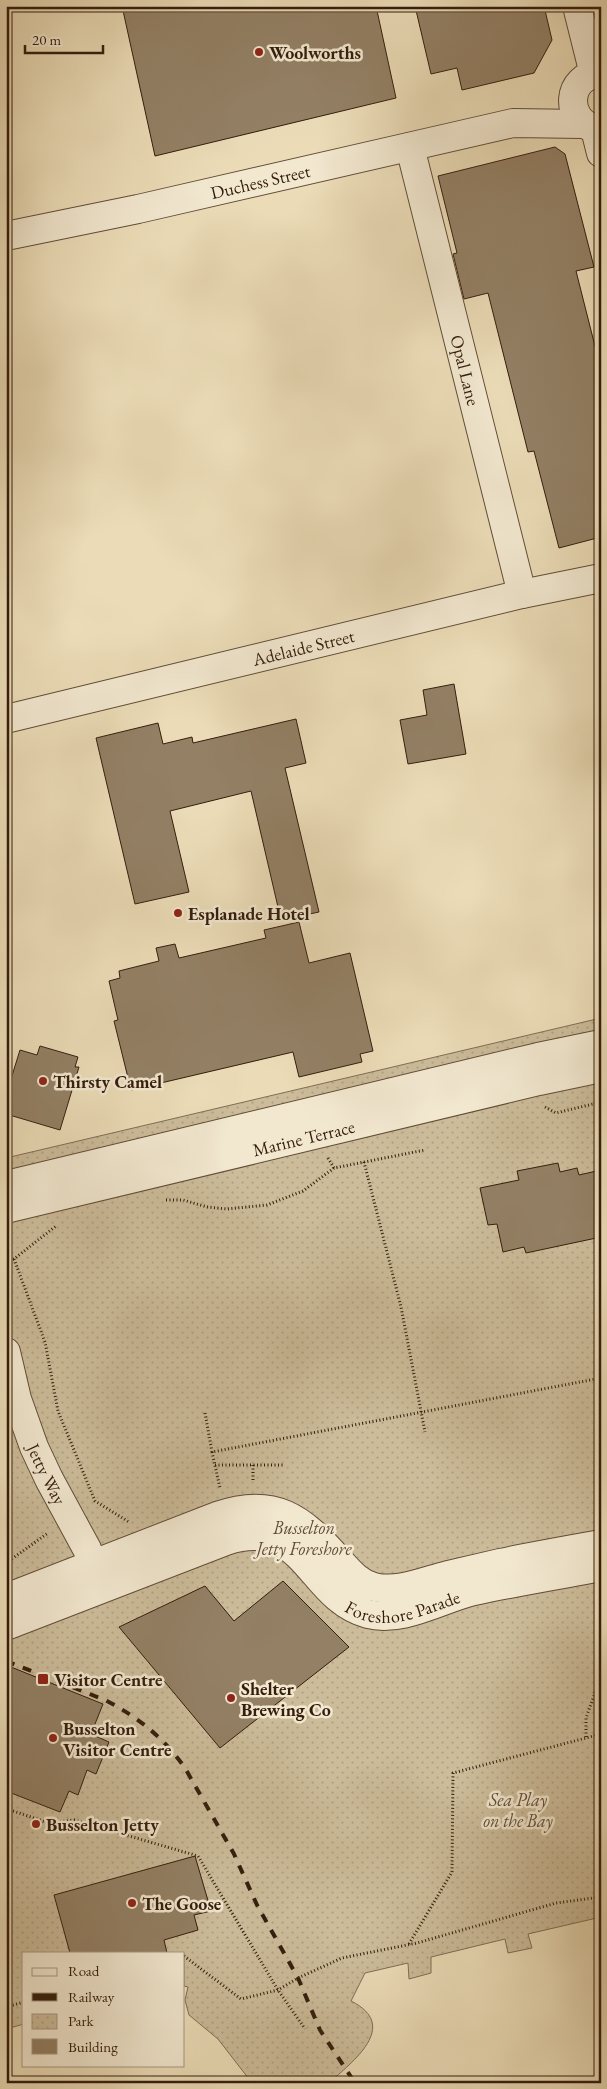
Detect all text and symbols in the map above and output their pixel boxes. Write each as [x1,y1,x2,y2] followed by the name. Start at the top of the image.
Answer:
[25,22,102,54] scale bar
[32,30,61,49] text: 20 m
[269,41,361,64] place label: Woolworths
[253,46,265,58] marker: Woolworths
[208,158,312,204] street label: Duchess Street
[446,332,486,408] street label: Opal Lane
[249,623,357,671] street label: Adelaide Street
[188,902,310,925] place label: Esplanade Hotel
[172,907,184,919] marker: Esplanade Hotel
[53,1070,162,1093] place label: Thirsty Camel
[37,1075,49,1087] marker: Thirsty Camel
[250,1114,357,1161] street label: Marine Terrace
[21,1438,72,1509] street label: Jetty Way
[252,1516,352,1561] park label: Busselton Jetty Foreshore
[341,1585,463,1628] street label: Foreshore Parade
[54,1668,163,1691] place label: Visitor Centre
[36,1672,50,1686] marker: Visitor Centre
[241,1677,331,1721] place label: Shelter Brewing Co
[225,1692,237,1704] marker: Shelter Brewing Co
[63,1717,172,1761] place label: Busselton Visitor Centre
[47,1732,59,1744] marker: Busselton Visitor Centre
[483,1788,553,1833] park label: Sea Play on the Bay
[46,1813,159,1836] place label: Busselton Jetty
[30,1818,42,1830] marker: Busselton Jetty
[142,1892,222,1915] place label: The Goose
[126,1897,138,1909] marker: The Goose
[22,1952,185,2066] legend
[68,1961,100,1980] text: Road
[68,1987,115,2006] text: Railway
[68,2011,95,2030] text: Park
[68,2037,118,2056] text: Building

